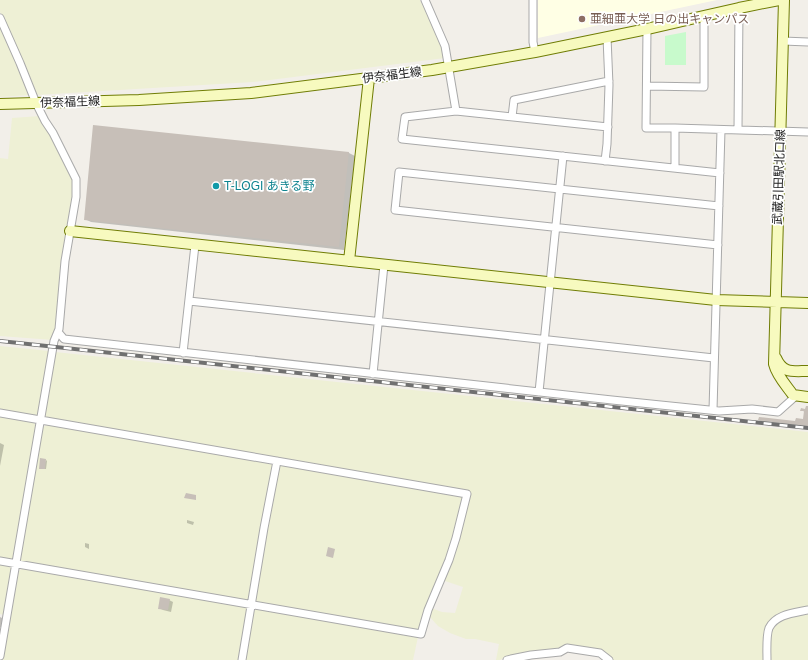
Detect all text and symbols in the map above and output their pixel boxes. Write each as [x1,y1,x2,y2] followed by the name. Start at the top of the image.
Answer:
[590,12,749,26] place label: 亜細亜大学 日の出キャンパス
[577,14,587,24] marker: 亜細亜大学 日の出キャンパス
[361,64,423,86] street label: 伊奈福生線
[40,94,100,110] street label: 伊奈福生線
[770,129,788,225] street label: 武蔵引田駅北口線
[224,179,314,193] place label: T-LOGI あきる野
[211,181,221,191] marker: T-LOGI あきる野

